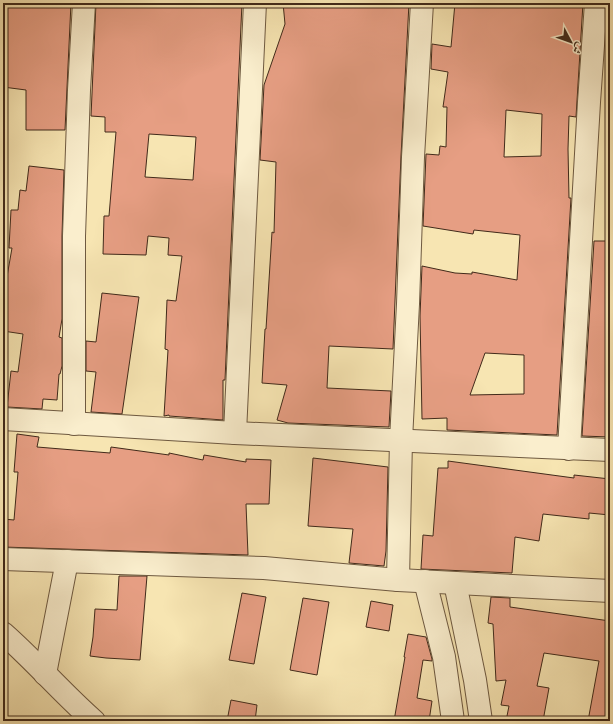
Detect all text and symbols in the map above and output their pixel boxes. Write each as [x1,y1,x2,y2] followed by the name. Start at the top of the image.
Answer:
[551,22,591,62] north arrow
[570,40,587,57] text: ش

